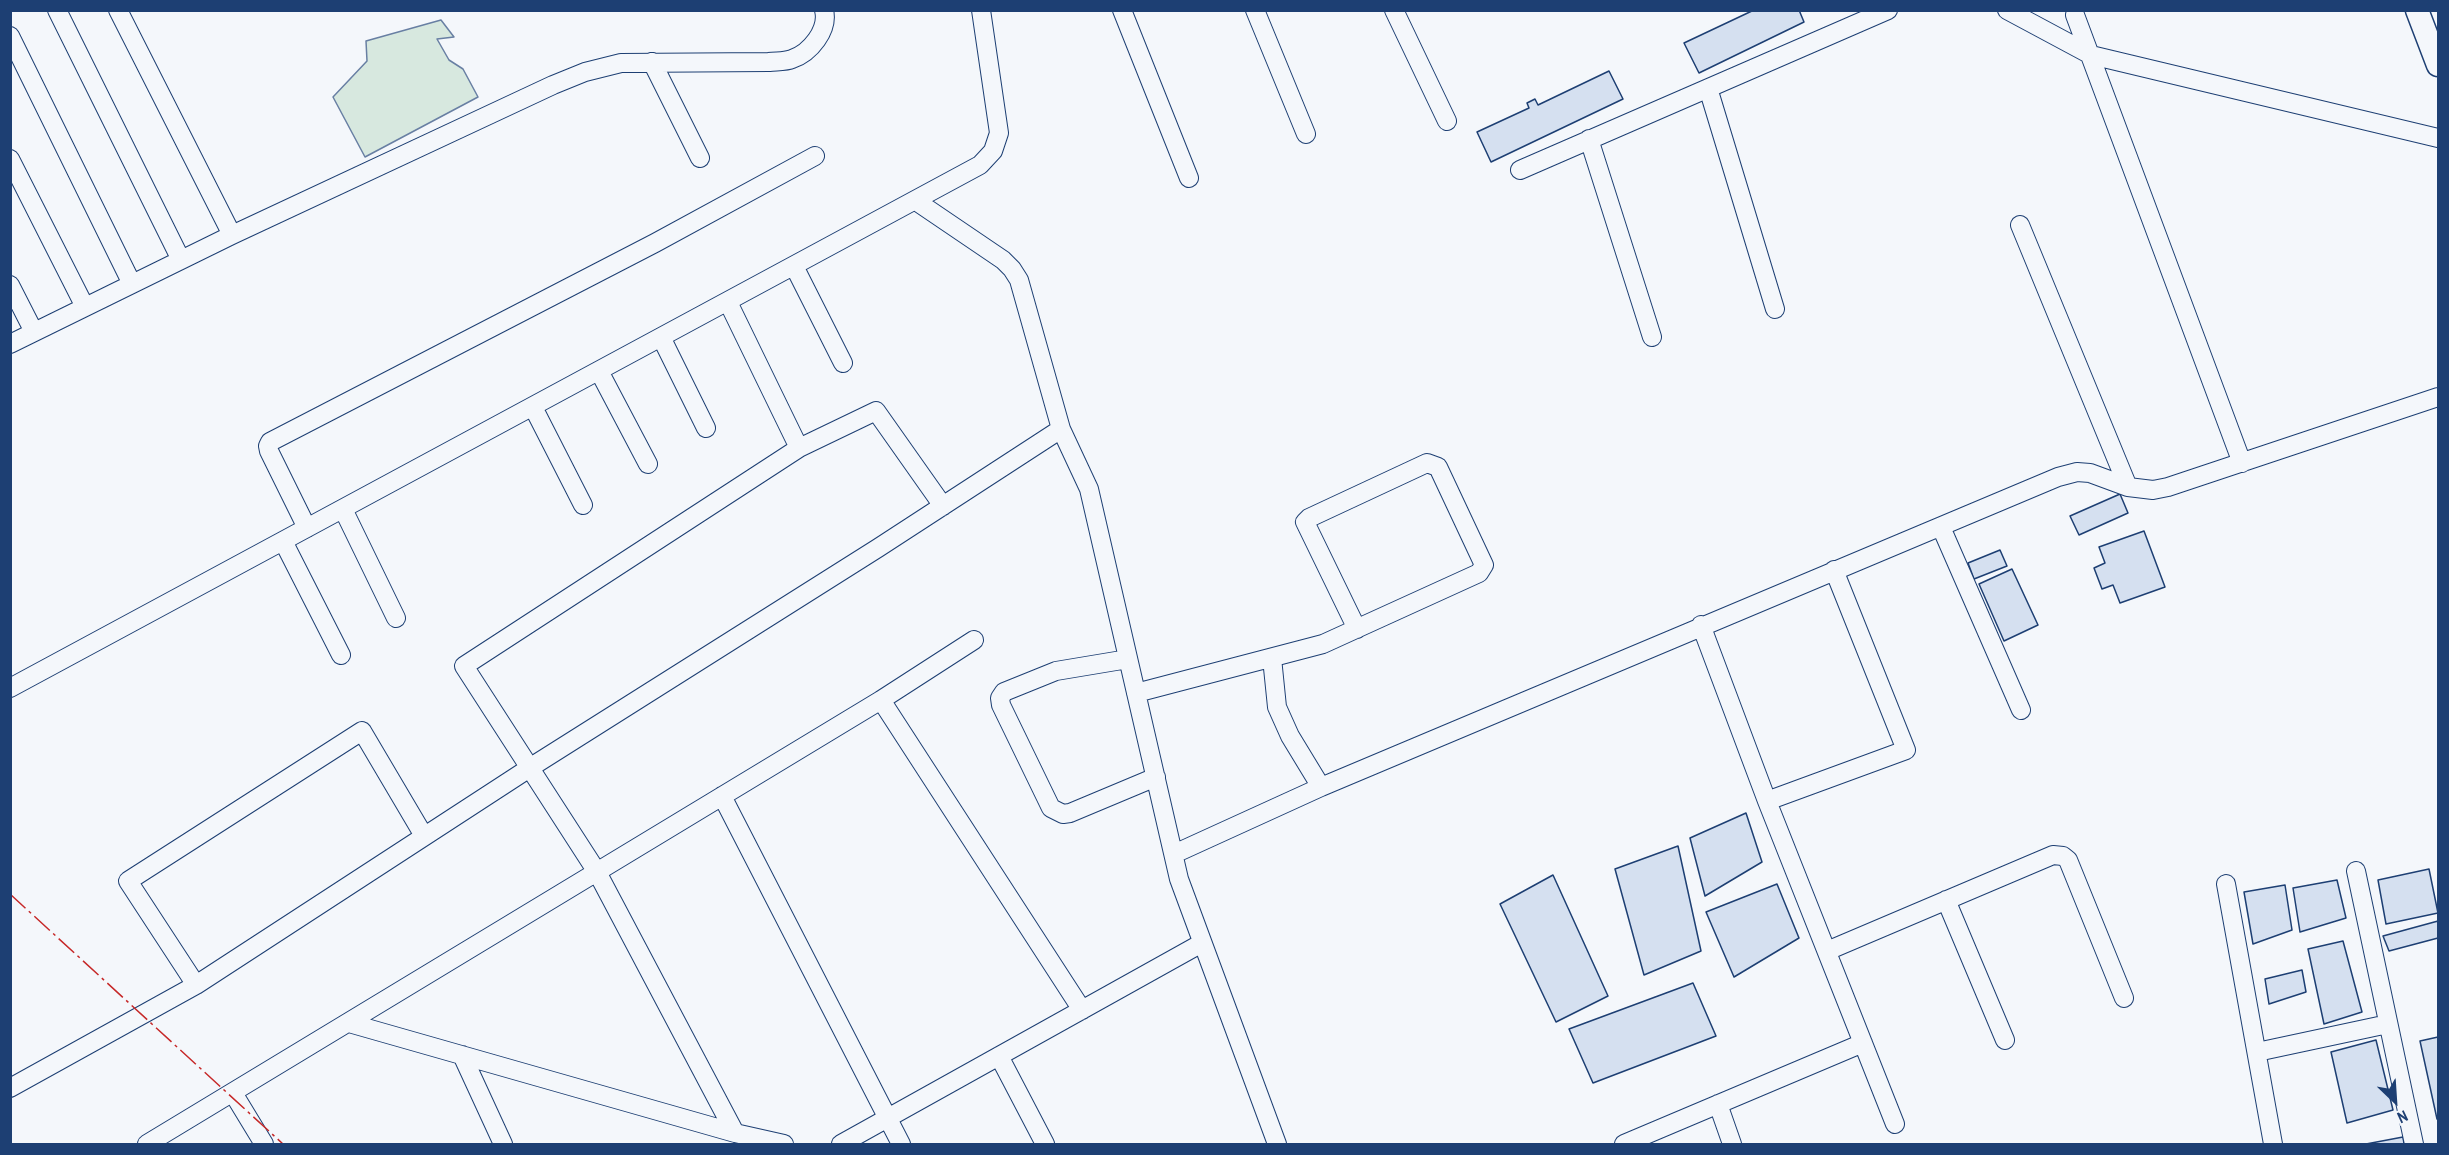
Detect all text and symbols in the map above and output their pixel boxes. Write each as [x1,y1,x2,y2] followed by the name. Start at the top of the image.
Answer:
[2365,1071,2425,1131] north arrow
[2394,1105,2412,1129] text: N

